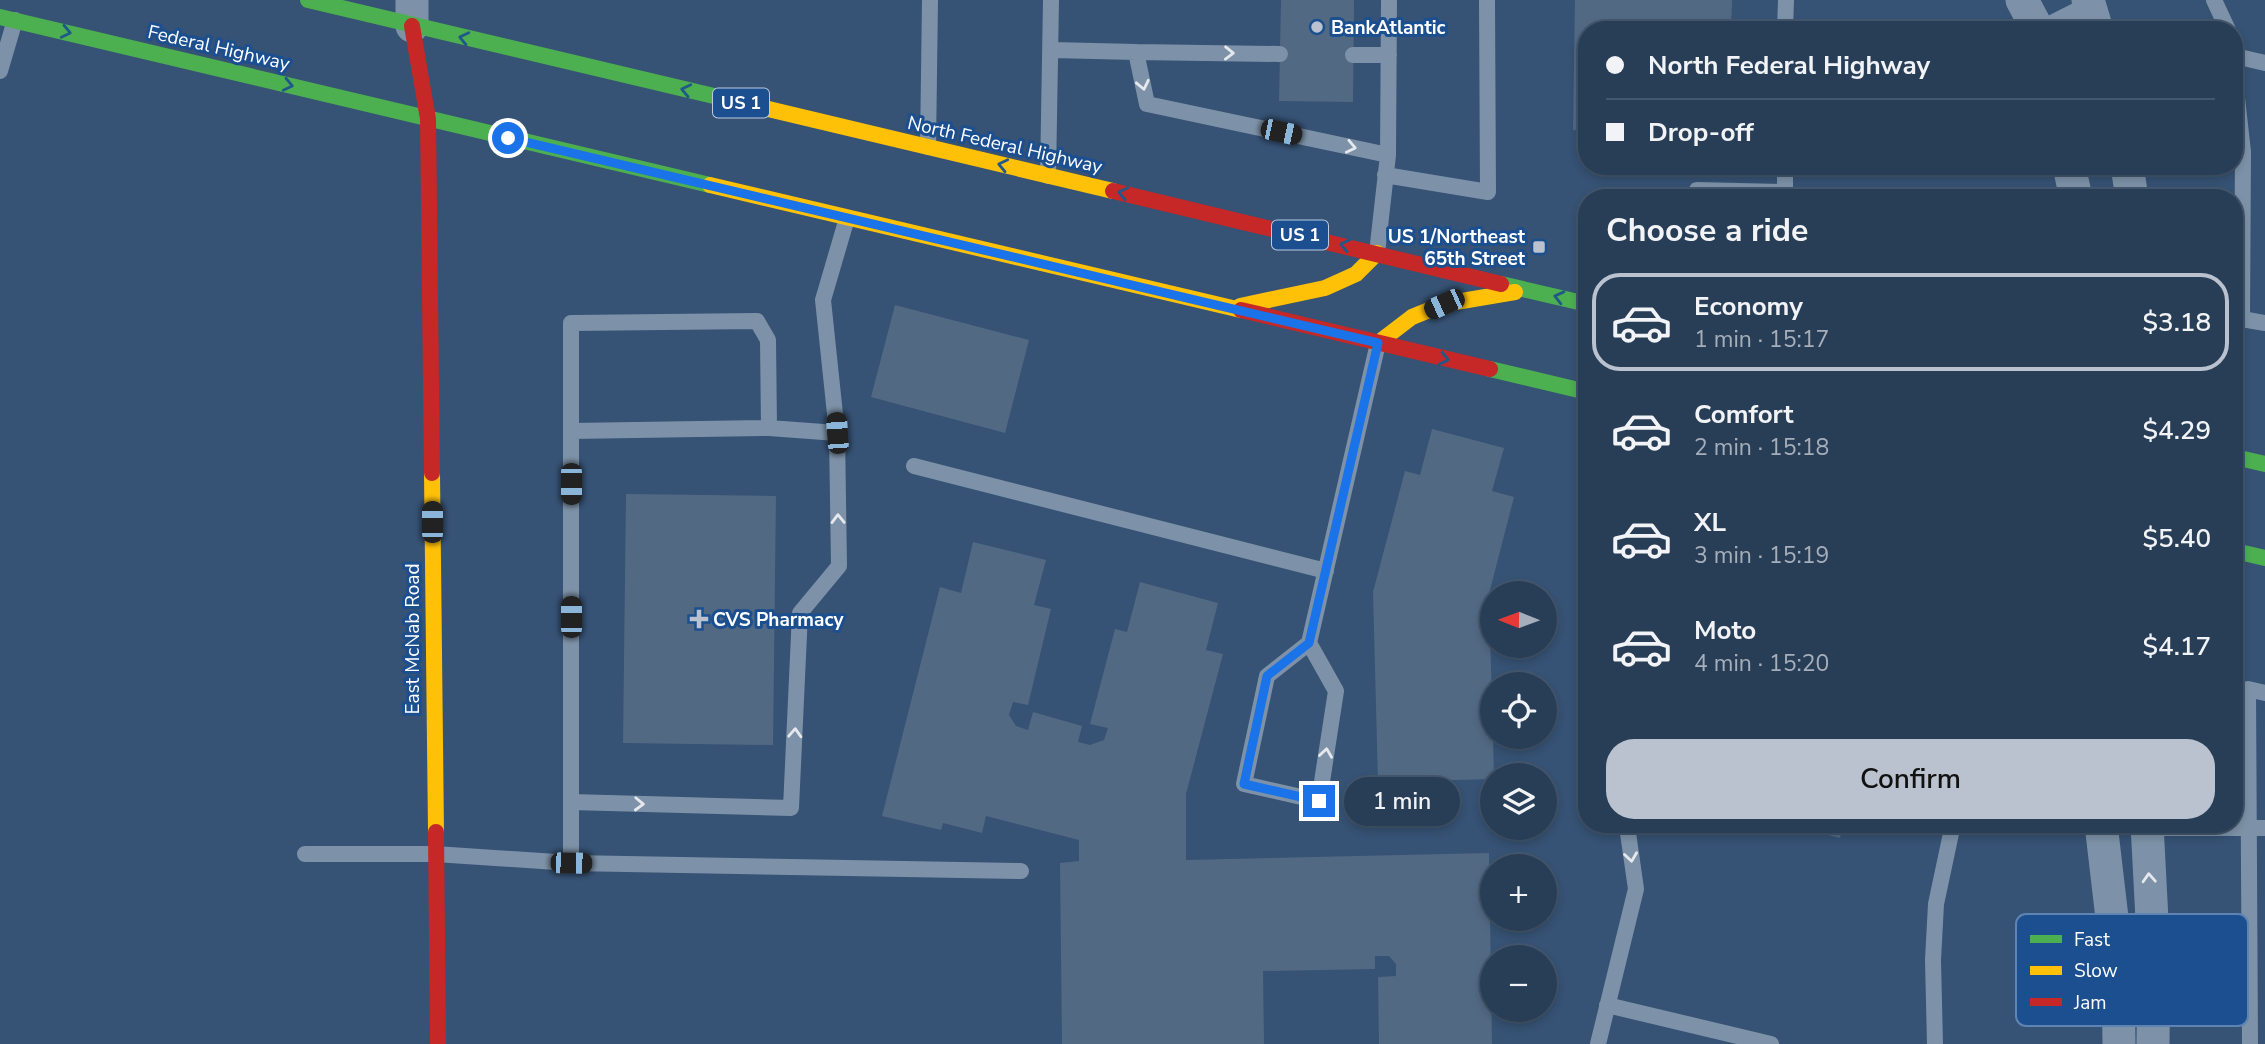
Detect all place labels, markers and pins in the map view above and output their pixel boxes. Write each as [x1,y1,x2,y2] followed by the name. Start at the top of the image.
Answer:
[1331,15,1446,41] place label: BankAtlantic
[1309,19,1325,35] marker: BankAtlantic
[1388,224,1526,272] place label: US 1/Northeast 65th Street
[1531,239,1547,255] marker: US 1/Northeast 65th Street
[713,607,844,633] place label: CVS Pharmacy
[691,611,707,627] marker: CVS Pharmacy

